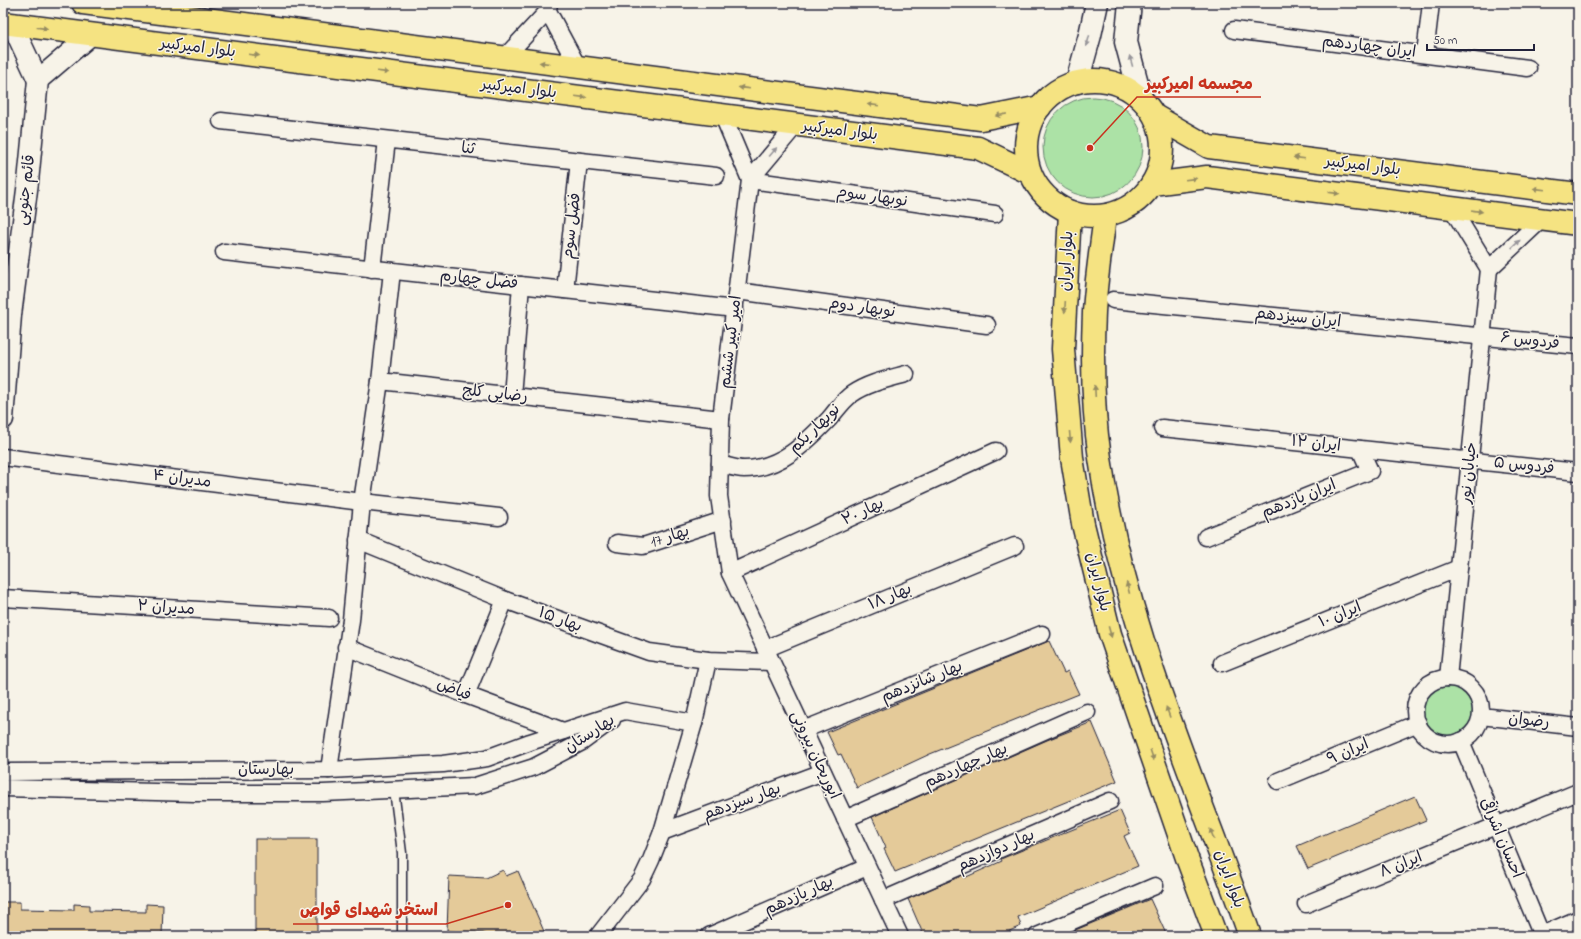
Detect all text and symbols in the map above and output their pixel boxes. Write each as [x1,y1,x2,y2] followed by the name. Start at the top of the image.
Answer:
[36,25,48,31] one-way arrow
[1427,26,1534,52] scale bar
[1321,29,1417,65] street label: ایران چهاردهم
[157,31,237,65] street label: بلوار امیرکبیر
[1433,32,1457,50] text: 50 m
[1085,35,1091,47] one-way arrow
[248,52,260,58] one-way arrow
[1128,54,1134,66] one-way arrow
[539,60,551,66] one-way arrow
[1137,68,1261,97] callout: مجسمه امیرکبیر
[377,69,389,75] one-way arrow
[478,72,558,106] street label: بلوار امیرکبیر
[1143,72,1253,97] text: مجسمه امیرکبیر
[738,85,750,91] one-way arrow
[575,94,587,100] one-way arrow
[867,102,879,108] one-way arrow
[995,112,1007,118] one-way arrow
[799,114,879,148] street label: بلوار امیرکبیر
[460,136,477,162] street label: ثنا
[768,147,777,158] one-way arrow
[1322,149,1402,183] street label: بلوار امیرکبیر
[10,153,42,227] street label: قائم جنوبی
[1293,155,1305,161] one-way arrow
[1185,176,1197,182] one-way arrow
[835,180,909,214] street label: نوبهار سوم
[1533,186,1545,192] one-way arrow
[1328,190,1340,196] one-way arrow
[556,191,588,261] street label: فضل سوم
[1471,208,1483,214] one-way arrow
[1053,230,1081,292] street label: بلوار ایران
[1511,240,1521,249] one-way arrow
[439,264,519,296] street label: فضل چهارم
[827,291,897,325] street label: نوبهار دوم
[713,294,749,390] street label: امیر کبیر ششم
[1062,301,1068,314] one-way arrow
[1254,302,1342,334] street label: ایران سیزدهم
[1499,326,1561,356] street label: فردوس ۶
[461,379,529,409] street label: رضایی کلج
[1091,385,1098,397] one-way arrow
[784,398,846,460] street label: نوبهار یکم
[1290,429,1342,459] street label: ایران ۱۲
[1067,430,1074,443] one-way arrow
[1454,441,1484,506] street label: خیابان نور
[1492,451,1556,481] street label: فردوس ۵
[151,464,213,494] street label: مدیران ۴
[1258,473,1340,525] street label: ایران یازدهم
[838,492,888,532] street label: بهار ۲۰
[647,519,693,555] street label: بهار 17
[1079,550,1117,614] street label: بلوار ایران
[864,577,916,617] street label: بهار ۱۸
[1125,581,1131,593] one-way arrow
[136,594,196,622] street label: مدیران ۲
[1315,596,1365,634] street label: ایران ۱۰
[535,601,585,639] street label: بهار ۱۵
[1107,627,1113,639] one-way arrow
[878,655,966,709] street label: بهار شانزدهم
[433,672,475,708] street label: فیاض
[1164,705,1170,717] one-way arrow
[784,707,846,803] street label: ابوریحان بیرونی
[1507,707,1551,735] street label: رضوان
[560,709,620,759] street label: بهارستان
[1323,732,1373,772] street label: ایران ۹
[920,737,1012,795] street label: بهار چهاردهم
[1149,750,1155,762] one-way arrow
[238,758,294,782] street label: بهارستان
[700,777,784,827] street label: بهار سیزدهم
[1473,794,1529,882] street label: احسان اشراقی
[953,823,1039,879] street label: بهار دوازدهم
[1209,827,1215,839] one-way arrow
[1207,846,1251,912] street label: بلوار ایران
[1376,846,1426,884] street label: ایران ۸
[760,870,838,922] street label: بهار یازدهم
[293,895,446,924] callout: استخر شهدای قواص
[300,898,438,923] text: استخر شهدای قواص

